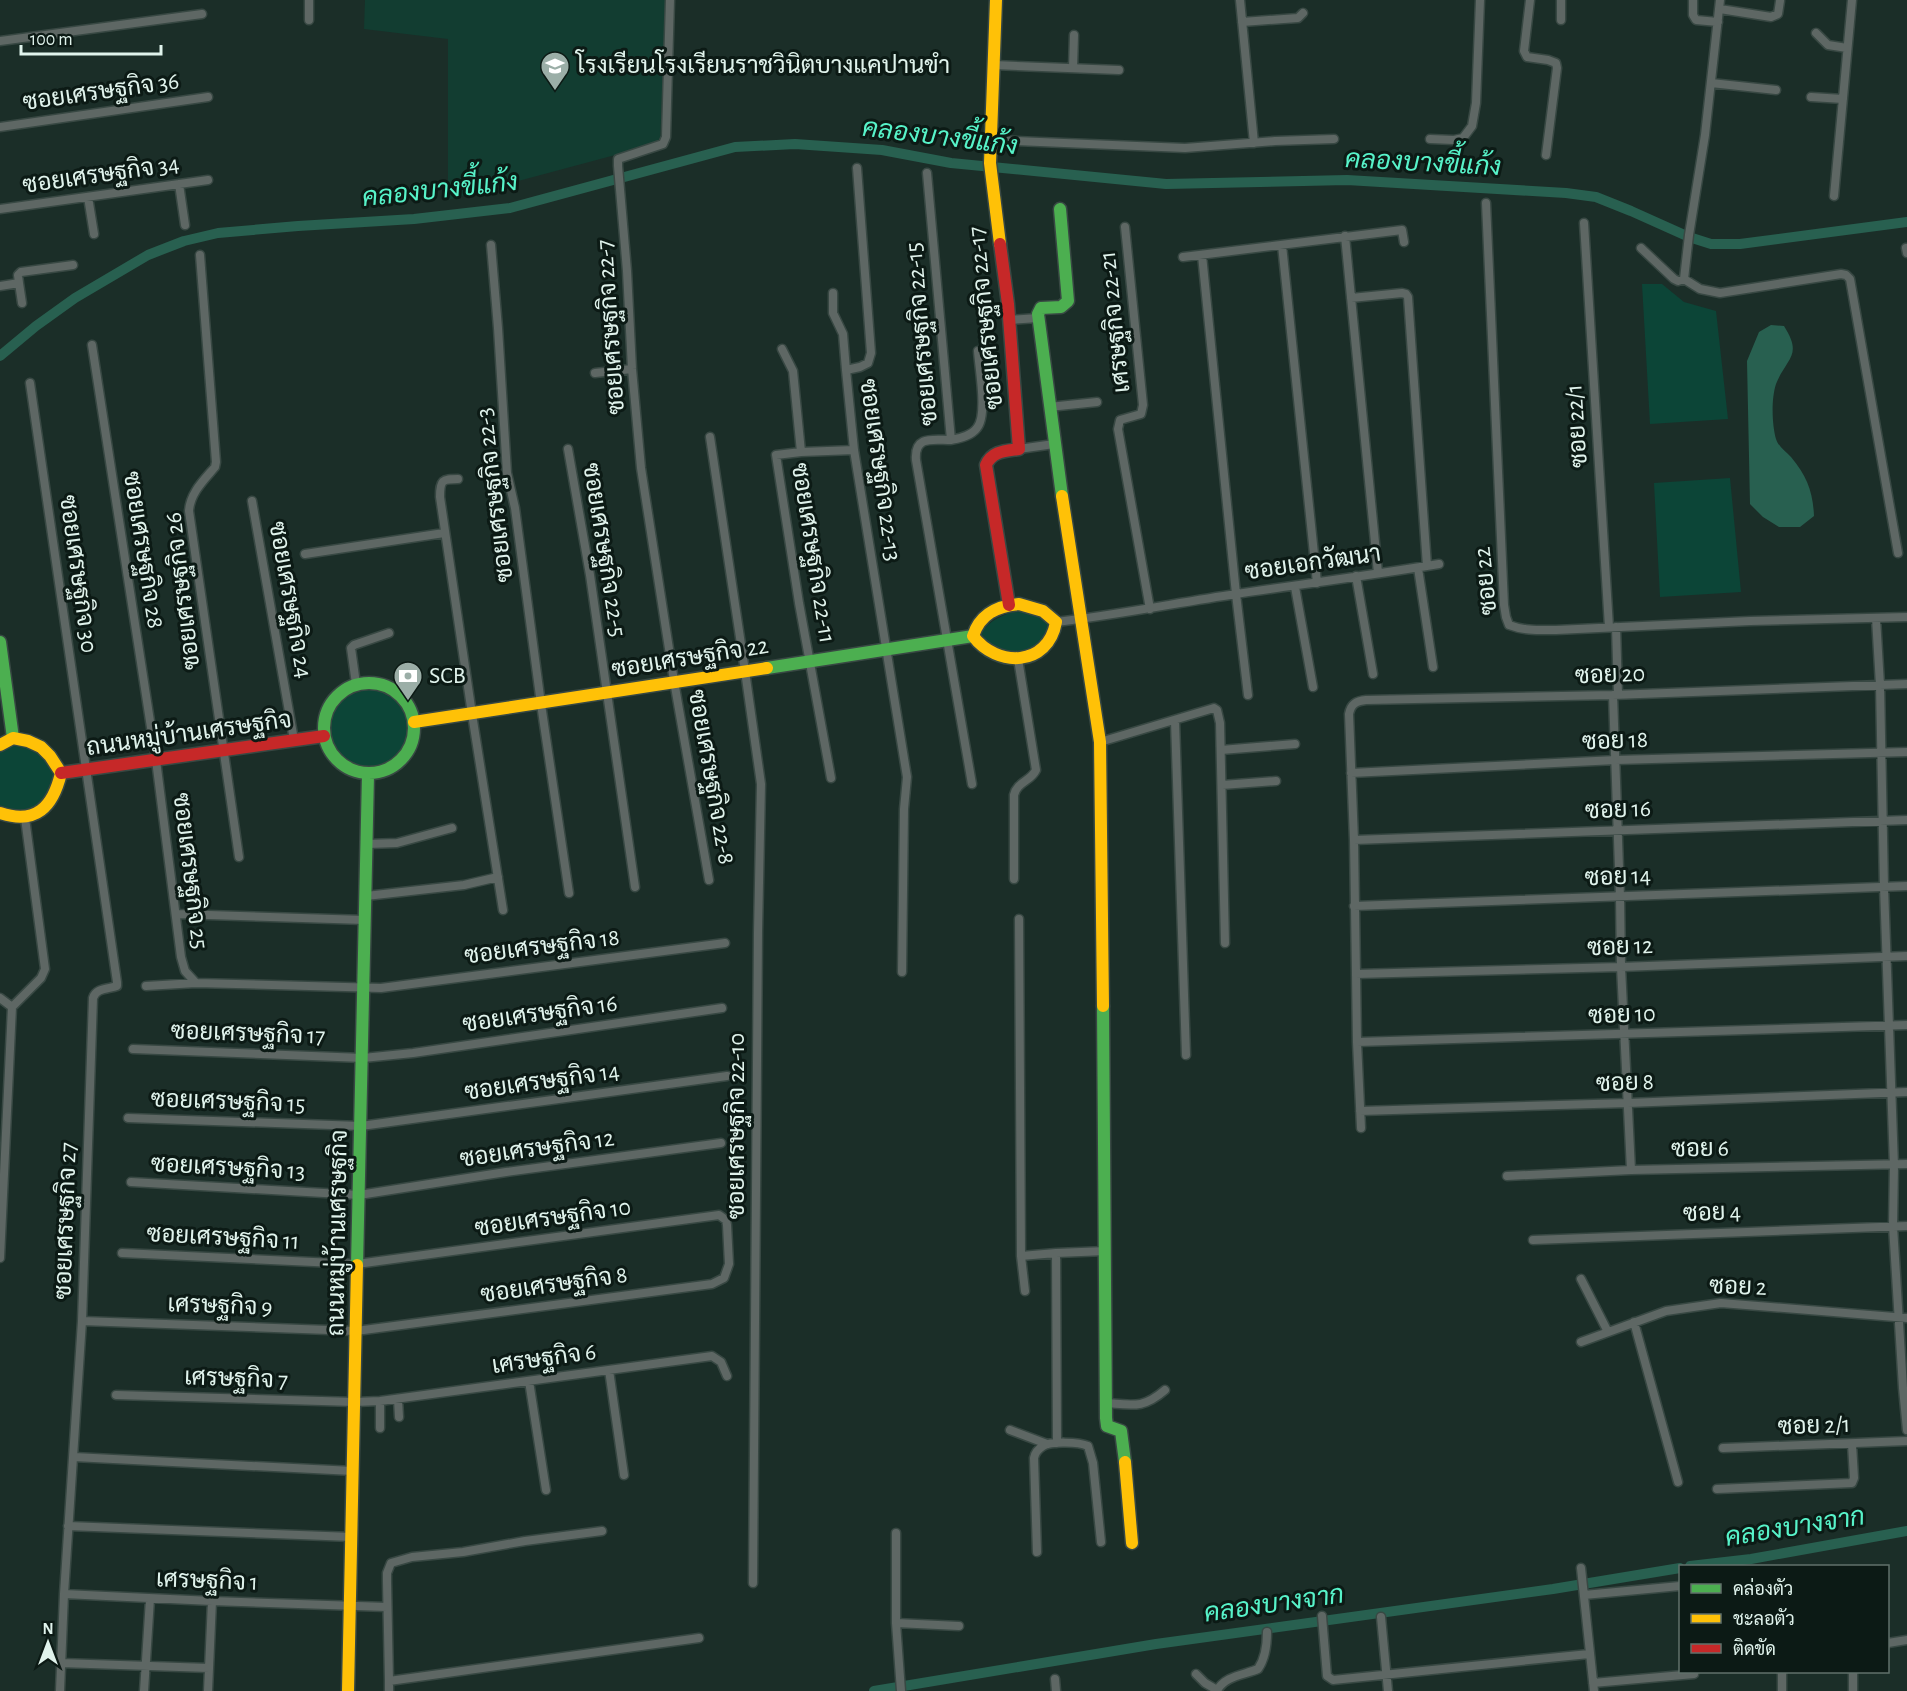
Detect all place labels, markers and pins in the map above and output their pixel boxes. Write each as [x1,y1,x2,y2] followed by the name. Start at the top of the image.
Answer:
[574,49,950,78] place label: โรงเรียนโรงเรียนราชวินิตบางแคปานขำ
[539,50,571,92] school or university icon: โรงเรียนโรงเรียนราชวินิตบางแคปานขำ
[392,660,424,702] bank icon: SCB
[429,664,466,688] place label: SCB

